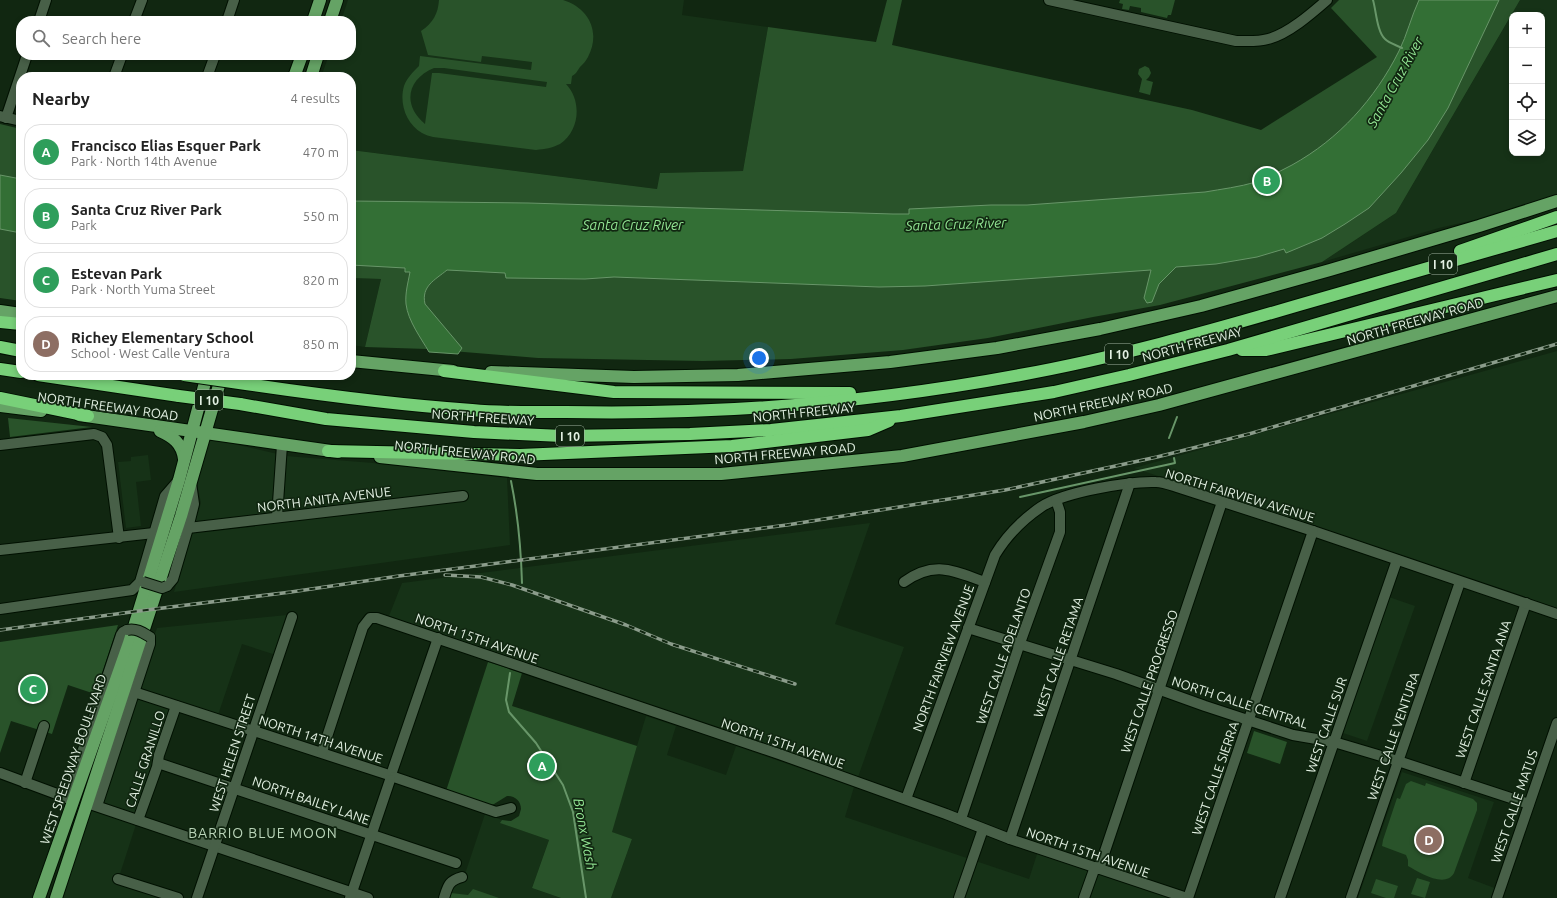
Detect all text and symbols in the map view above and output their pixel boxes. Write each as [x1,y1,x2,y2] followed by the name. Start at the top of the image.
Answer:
[1509,12,1545,156] map controls
[1509,12,1545,48] button: +
[16,16,356,60] search box
[30,27,52,49] icon: search
[62,30,141,47] text: Search here
[1363,33,1427,131] water label: Santa Cruz River
[1509,48,1545,84] button: −
[1509,84,1545,120] button: locate
[32,89,90,108] text: Nearby
[290,91,340,105] text: 4 results
[1509,120,1545,156] button: layers
[71,137,261,154] text: Francisco Elias Esquer Park
[41,145,51,159] text: A
[303,145,339,159] text: 470 m
[71,154,217,168] text: Park · North 14th Avenue
[1254,166,1280,196] pin: B
[71,201,222,218] text: Santa Cruz River Park
[42,209,50,223] text: B
[303,209,339,223] text: 550 m
[904,214,1007,234] water label: Santa Cruz River
[582,217,684,233] water label: Santa Cruz River
[71,218,97,232] text: Park
[1429,254,1457,274] road number: I 10
[71,265,162,282] text: Estevan Park
[42,273,50,287] text: C
[303,273,339,287] text: 820 m
[71,282,215,296] text: Park · North Yuma Street
[1345,295,1485,347] street label: NORTH FREEWAY ROAD
[1140,324,1244,364] street label: NORTH FREEWAY
[71,329,254,346] text: Richey Elementary School
[41,337,51,351] text: D
[303,337,339,351] text: 850 m
[1105,344,1133,364] road number: I 10
[71,346,230,360] text: School · West Calle Ventura
[749,348,769,368] your location
[1032,380,1174,424] street label: NORTH FREEWAY ROAD
[37,389,179,423] street label: NORTH FREEWAY ROAD
[195,390,223,410] road number: I 10
[752,400,857,424] street label: NORTH FREEWAY
[431,406,535,428] street label: NORTH FREEWAY
[556,426,584,446] road number: I 10
[394,438,536,466] street label: NORTH FREEWAY ROAD
[714,440,856,466] street label: NORTH FREEWAY ROAD
[1164,466,1316,524] street label: NORTH FAIRVIEW AVENUE
[256,484,392,514] street label: NORTH ANITA AVENUE
[910,582,976,734] street label: NORTH FAIRVIEW AVENUE
[973,586,1033,726] street label: WEST CALLE ADELANTO
[1031,594,1085,719] street label: WEST CALLE RETAMA
[1118,608,1180,754] street label: WEST CALLE PROGRESSO
[414,610,540,666] street label: NORTH 15TH AVENUE
[1453,618,1513,760] street label: WEST CALLE SANTA ANA
[1365,670,1422,802] street label: WEST CALLE VENTURA
[37,672,109,846] street label: WEST SPEEDWAY BOULEVARD
[1170,673,1310,731] street label: NORTH CALLE CENTRAL
[20,674,46,704] pin: C
[1303,675,1349,775] street label: WEST CALLE SUR
[206,692,258,814] street label: WEST HELEN STREET
[123,709,167,809] street label: CALLE GRANILLO
[257,712,385,766] street label: NORTH 14TH AVENUE
[720,715,846,771] street label: NORTH 15TH AVENUE
[1189,719,1241,837] street label: WEST CALLE SIERRA
[1488,748,1540,864] street label: WEST CALLE MATUS
[529,751,555,781] pin: A
[250,773,372,827] street label: NORTH BAILEY LANE
[570,797,600,871] water label: Bronx Wash
[1025,824,1151,880] street label: NORTH 15TH AVENUE
[188,825,338,841] district label: BARRIO BLUE MOON
[1416,825,1442,855] pin: D

